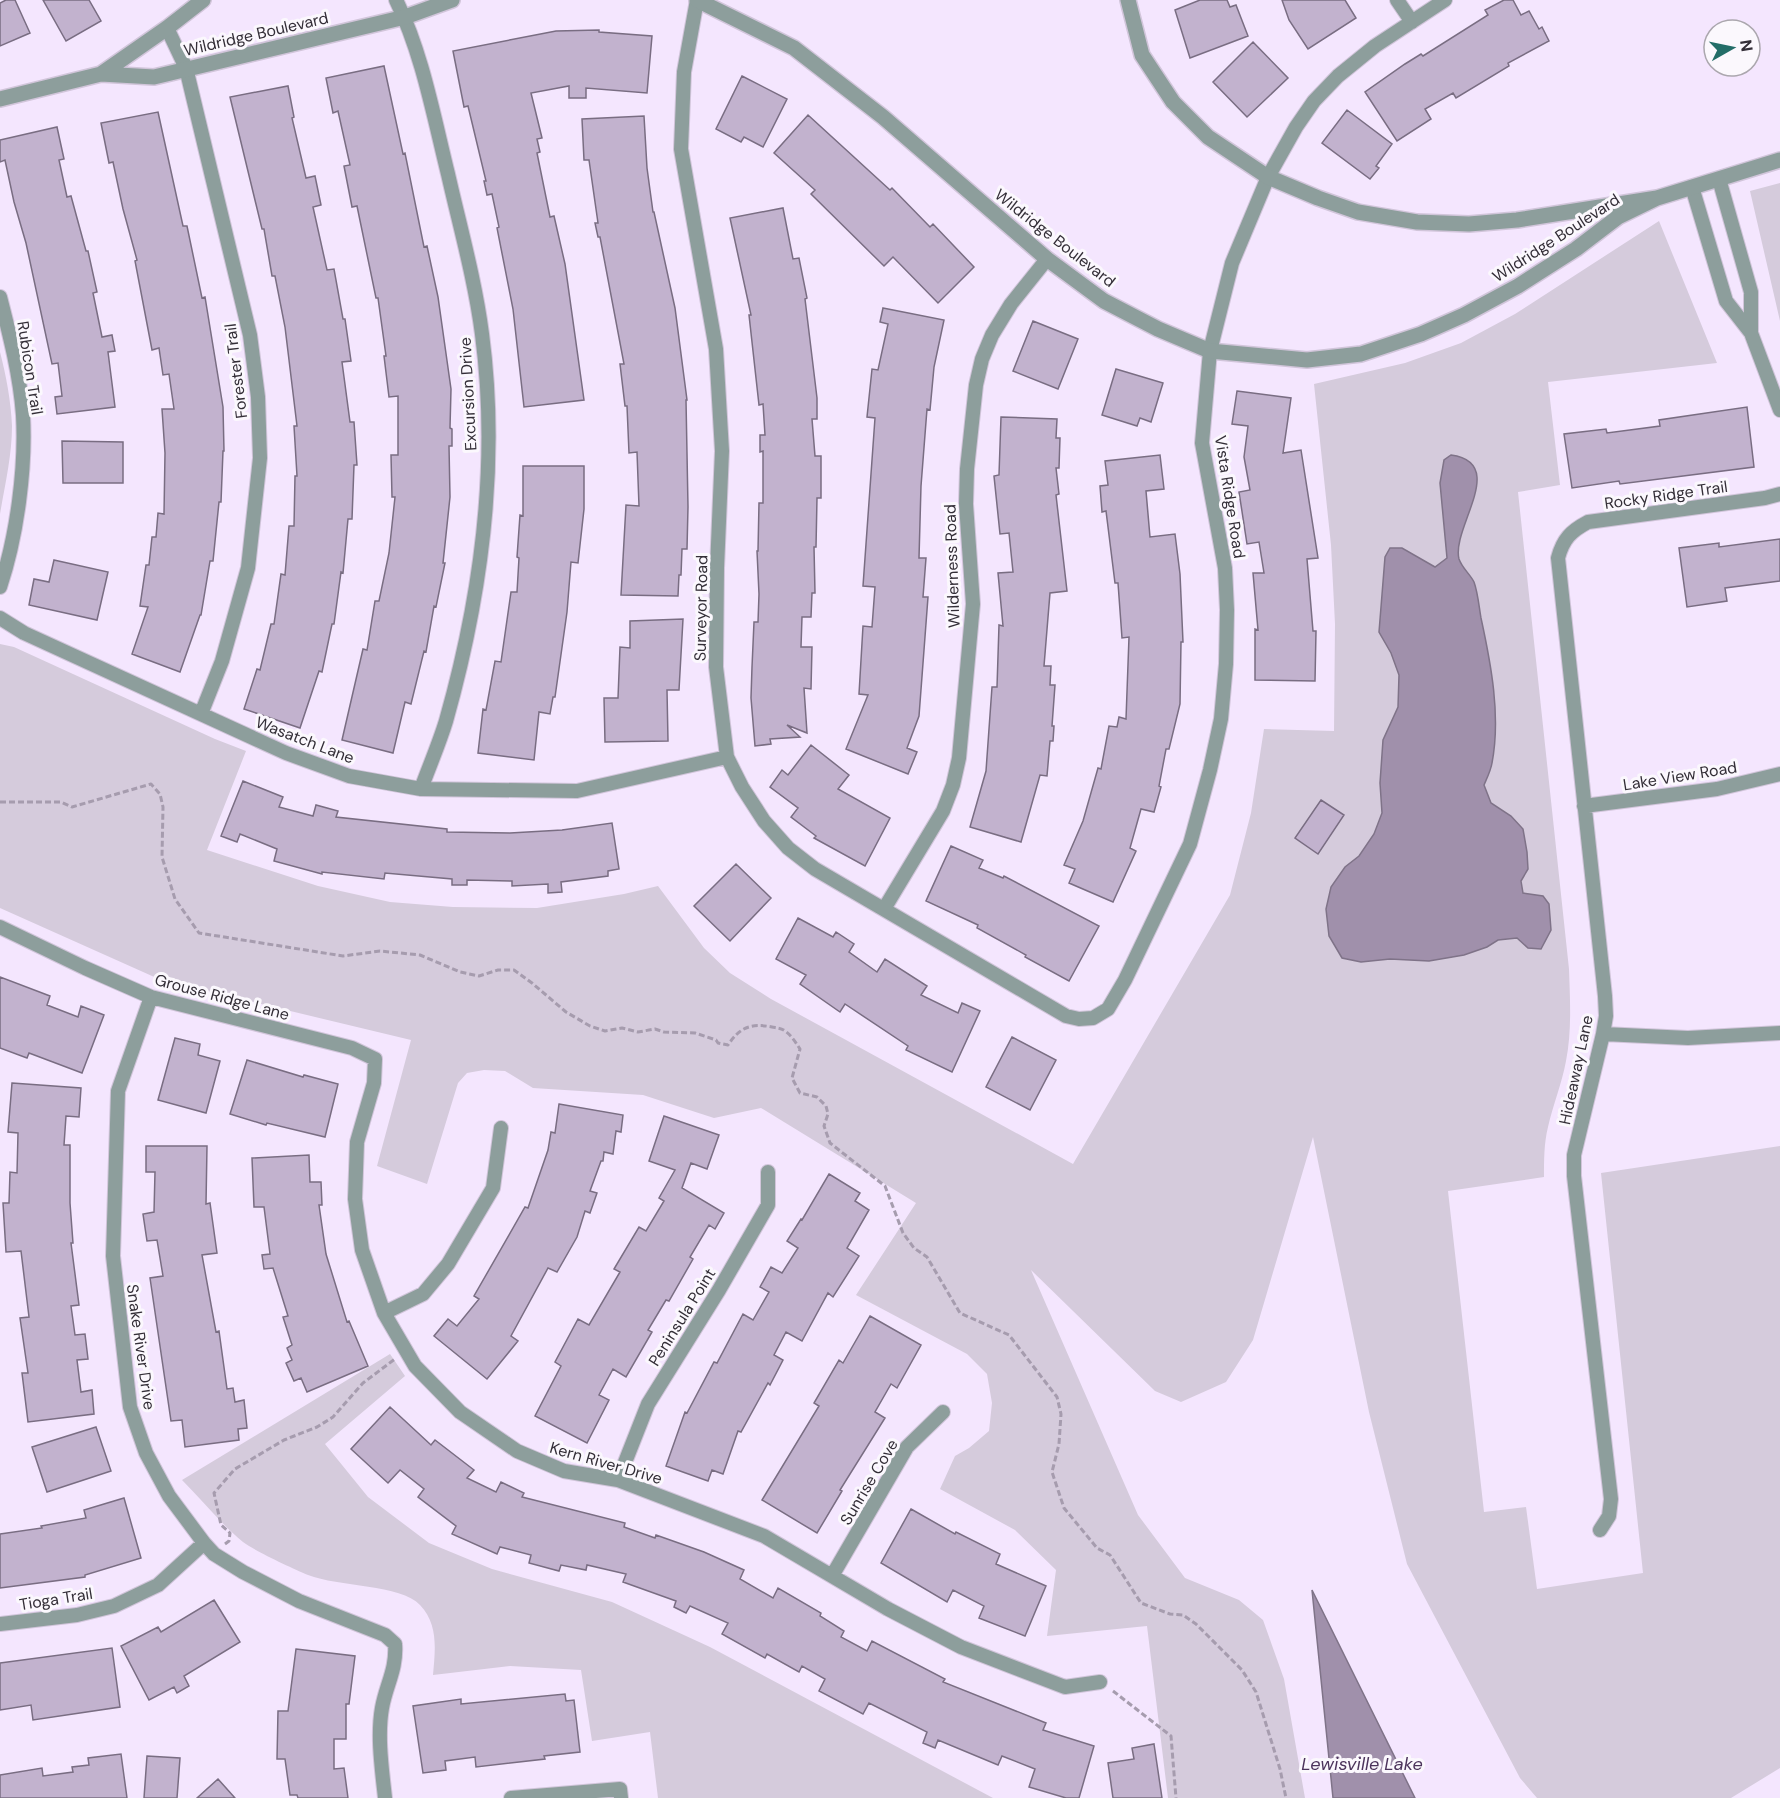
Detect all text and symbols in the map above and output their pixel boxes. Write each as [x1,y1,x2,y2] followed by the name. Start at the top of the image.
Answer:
[182,7,330,61] street label: Wildridge Boulevard
[1702,18,1762,78] north arrow
[1735,38,1758,53] text: N
[990,184,1120,292] street label: Wildridge Boulevard
[1488,189,1624,287] street label: Wildridge Boulevard
[12,320,48,416] street label: Rubicon Trail
[220,322,252,420] street label: Forester Trail
[455,337,481,451] street label: Excursion Drive
[1210,434,1250,560] street label: Vista Ridge Road
[1603,476,1729,514] street label: Rocky Ridge Trail
[939,504,965,628] street label: Wilderness Road
[690,555,712,661] street label: Surveyor Road
[253,712,357,768] street label: Wasatch Lane
[1622,757,1738,795] street label: Lake View Road
[152,969,292,1025] street label: Grouse Ridge Lane
[1554,1013,1598,1127] street label: Hideaway Lane
[644,1264,720,1370] street label: Peninsula Point
[122,1283,160,1411] street label: Snake River Drive
[835,1435,903,1529] street label: Sunrise Cove
[547,1437,665,1489] street label: Kern River Drive
[18,1583,94,1615] street label: Tioga Trail
[1301,1752,1423,1776] water label: Lewisville Lake

